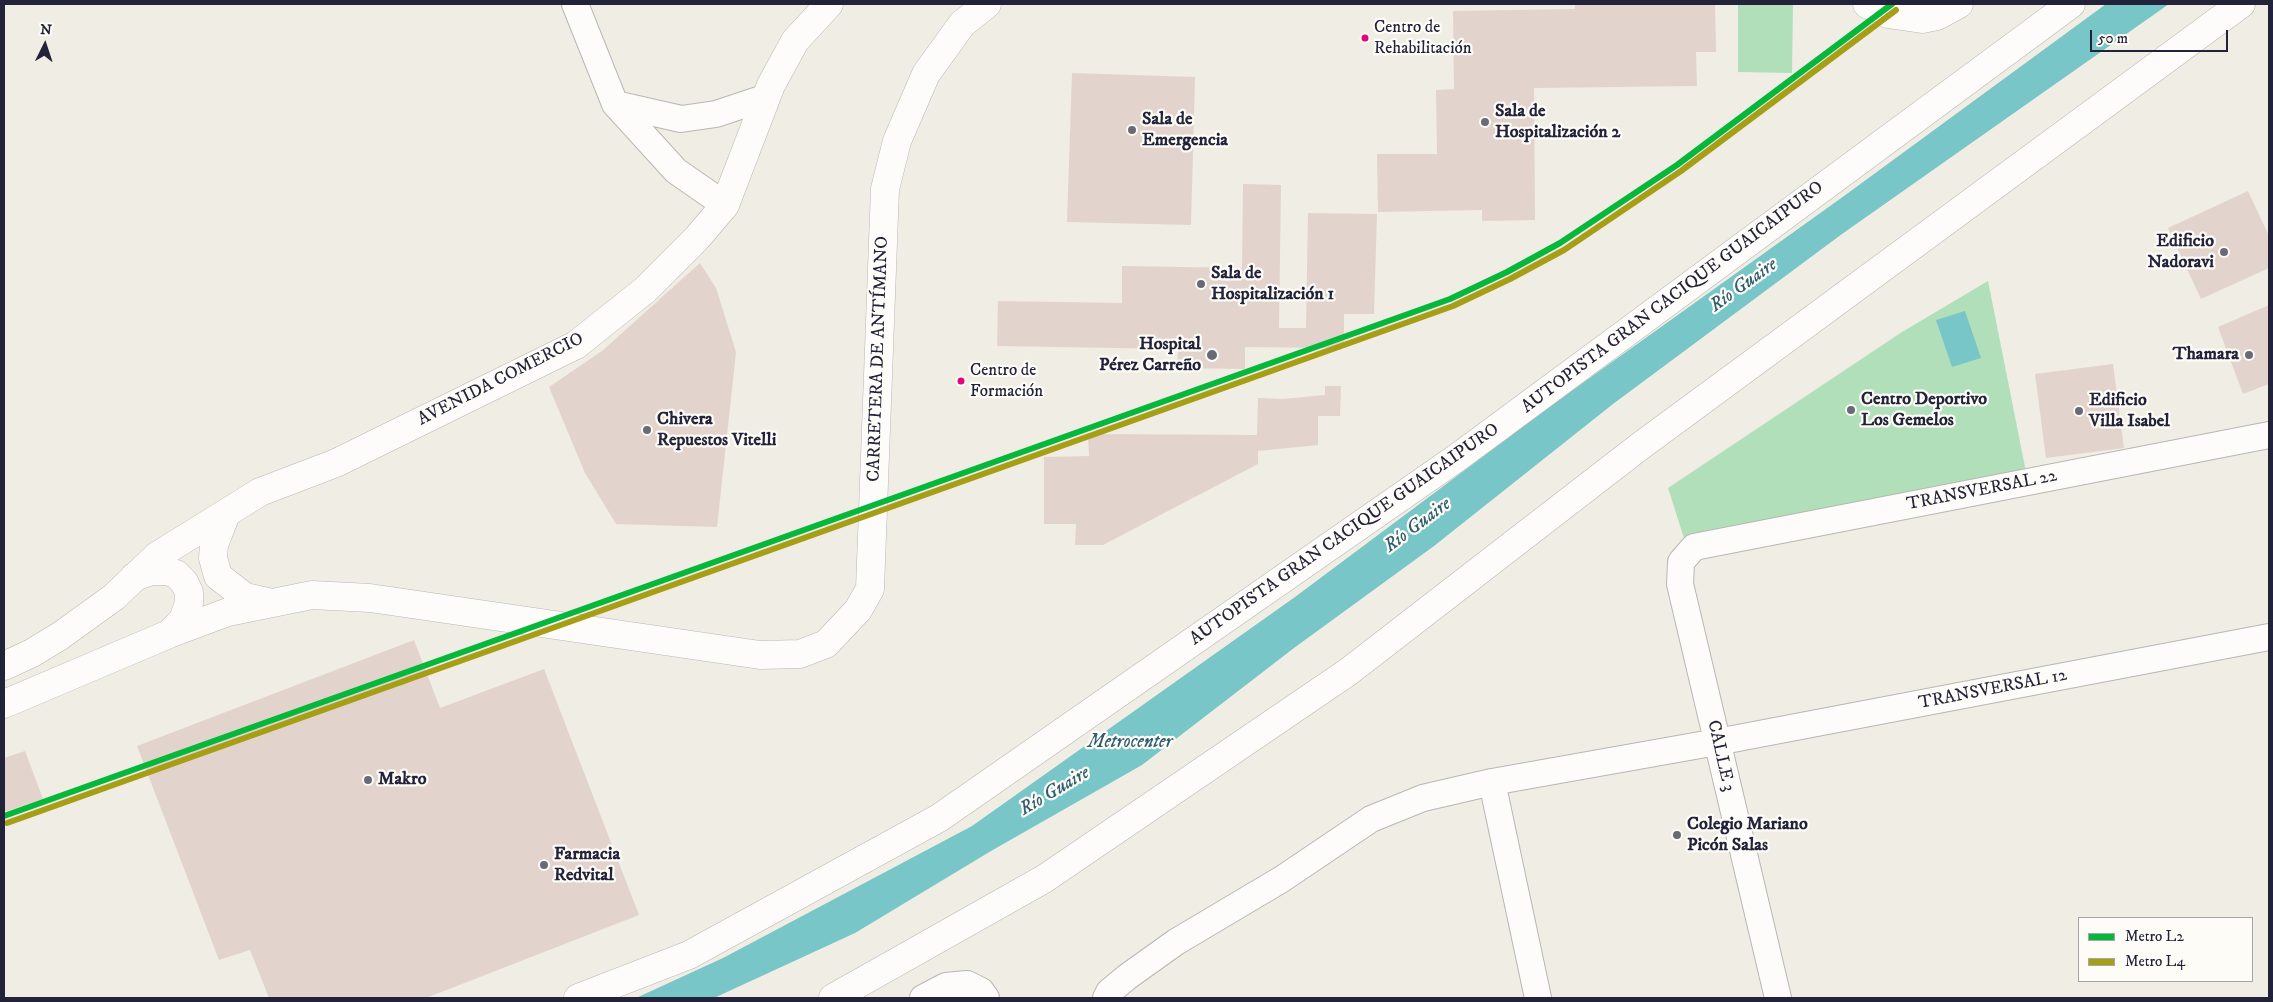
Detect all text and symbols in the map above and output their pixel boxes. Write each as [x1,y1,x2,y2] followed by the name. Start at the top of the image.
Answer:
[1374,18,1472,58] place label: Centro de Rehabilitación
[20,20,70,70] north arrow
[2093,20,2230,52] scale bar
[40,21,52,39] text: N
[2098,29,2128,48] text: 50 m
[1360,33,1370,43] marker: Centro de Rehabilitación
[1495,101,1620,144] place label: Sala de Hospitalización 2
[1142,109,1228,152] place label: Sala de Emergencia
[1479,116,1491,128] marker: Sala de Hospitalización 2
[1126,124,1138,136] marker: Sala de Emergencia
[1518,177,1828,419] street label: AUTOPISTA GRAN CACIQUE GUAICAIPURO
[2147,231,2214,274] place label: Edificio Nadoravi
[864,236,894,482] street label: CARRETERA DE ANTÍMANO
[2218,246,2230,258] marker: Edificio Nadoravi
[1706,254,1782,318] water label: Río Guaire
[1211,263,1334,306] place label: Sala de Hospitalización 1
[1195,278,1207,290] marker: Sala de Hospitalización 1
[414,329,588,431] street label: AVENIDA COMERCIO
[1099,334,1201,376] place label: Hospital Pérez Carreño
[2173,344,2239,366] place label: Thamara
[1205,348,1219,362] marker: Hospital Pérez Carreño
[2243,349,2255,361] marker: Thamara
[970,361,1043,401] place label: Centro de Formación
[956,376,966,386] marker: Centro de Formación
[1861,389,1987,432] place label: Centro Deportivo Los Gemelos
[2089,390,2170,432] place label: Edificio Villa Isabel
[1845,404,1857,416] marker: Centro Deportivo Los Gemelos
[2073,405,2085,417] marker: Edificio Villa Isabel
[657,409,776,452] place label: Chivera Repuestos Vitelli
[1186,419,1504,651] street label: AUTOPISTA GRAN CACIQUE GUAICAIPURO
[641,424,653,436] marker: Chivera Repuestos Vitelli
[1905,466,2059,516] street label: TRANSVERSAL 22
[1380,494,1456,558] water label: Río Guaire
[1917,665,2069,715] street label: TRANSVERSAL 12
[1701,718,1739,794] street label: CALLE 3
[1088,732,1172,754] water label: Metrocenter
[1016,762,1094,822] water label: Río Guaire
[378,769,426,791] place label: Makro
[362,774,374,786] marker: Makro
[1687,814,1808,856] place label: Colegio Mariano Picón Salas
[1671,829,1683,841] marker: Colegio Mariano Picón Salas
[554,844,620,886] place label: Farmacia Redvital
[538,859,550,871] marker: Farmacia Redvital
[2078,917,2253,982] legend
[2125,927,2184,946] text: Metro L2
[2125,952,2185,971] text: Metro L4

